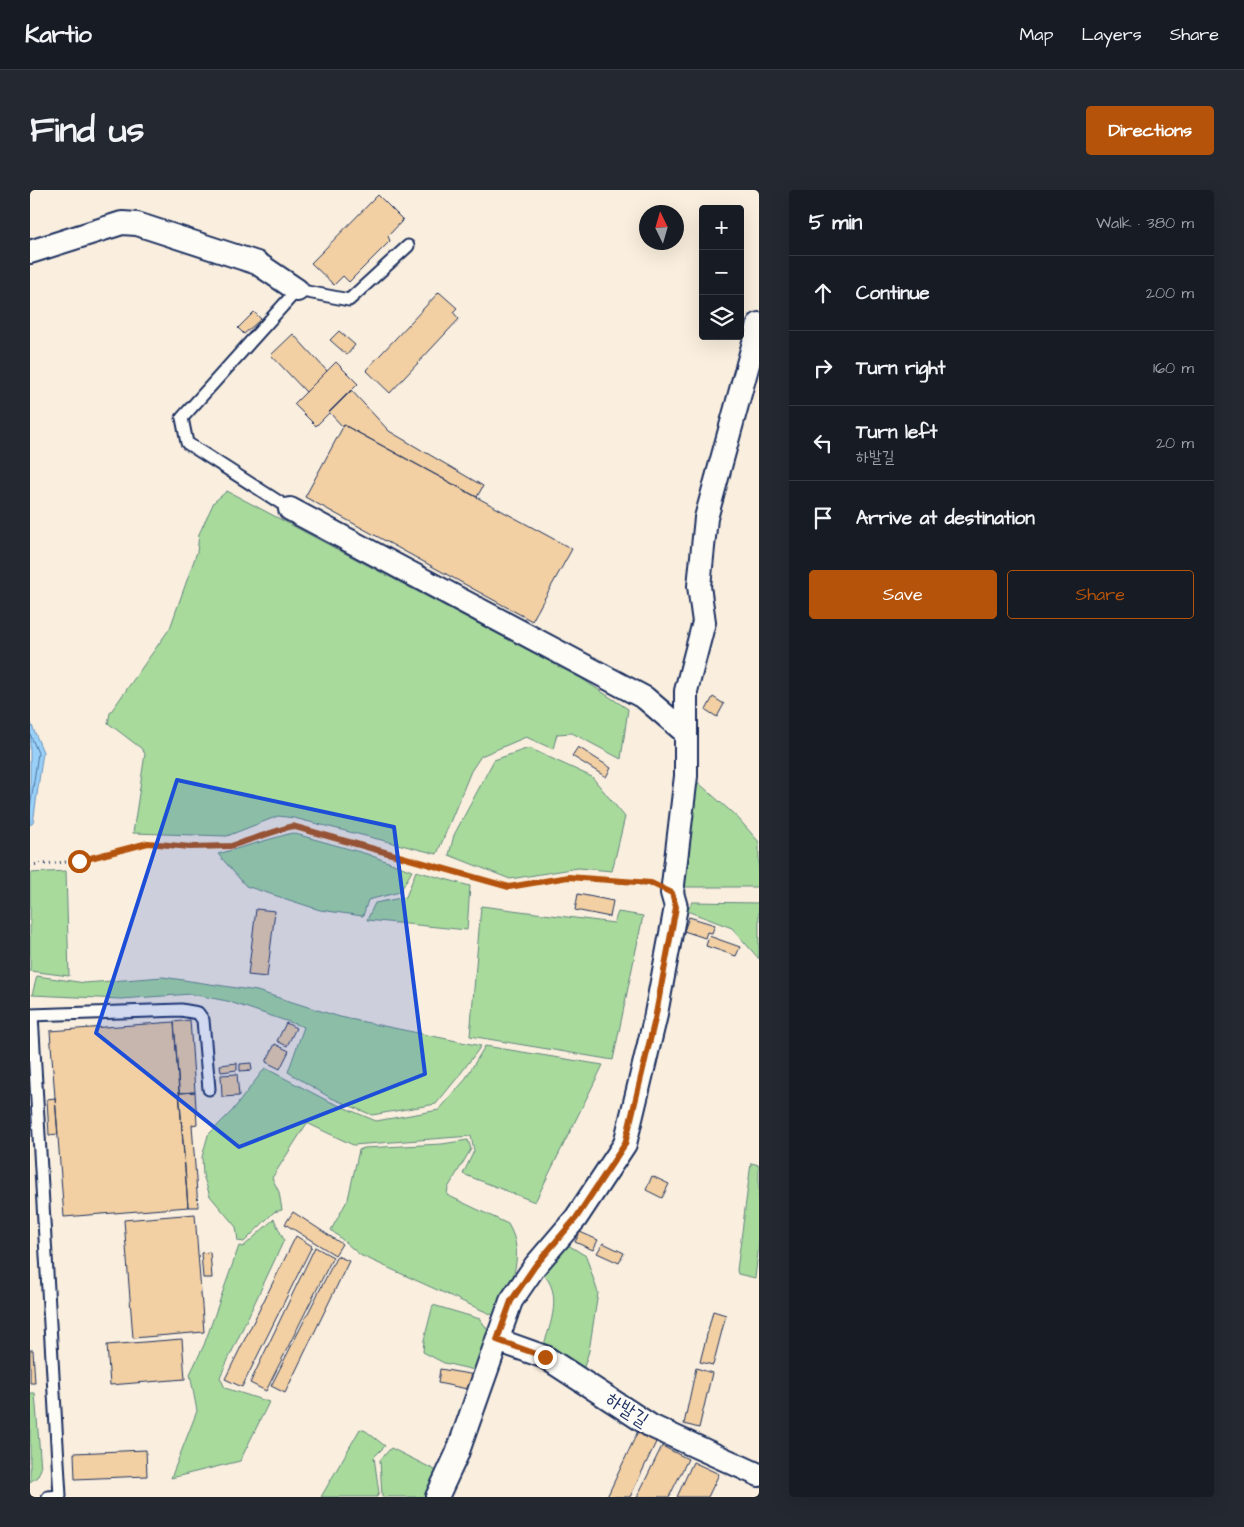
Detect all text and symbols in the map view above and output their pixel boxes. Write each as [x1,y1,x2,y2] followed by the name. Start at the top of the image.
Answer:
[25,18,92,52] text: Kartio
[1019,22,1053,47] text: Map
[1081,22,1142,47] text: Layers
[1170,22,1219,47] text: Share
[30,106,144,155] text: Find us
[1086,106,1214,155] button: Directions
[639,205,684,250] north arrow
[699,205,744,340] map controls
[699,205,744,250] button: +
[809,208,862,237] text: 5 min
[1096,212,1194,234] text: Walk · 380 m
[699,250,744,295] button: −
[809,279,837,307] icon: ahead
[856,280,930,307] text: Continue
[1146,282,1194,304] text: 200 m
[699,295,744,340] button: layers
[809,354,837,382] icon: right
[856,355,945,382] text: Turn right
[1153,357,1194,379] text: 160 m
[856,419,937,446] text: Turn left
[809,429,837,457] icon: left
[1156,432,1194,454] text: 20 m
[856,446,895,468] text: 하발길
[809,504,837,532] icon: arrive
[856,505,1035,532] text: Arrive at destination
[809,570,997,619] button: Save
[1007,570,1194,619] button: Share
[68,850,91,873] route start
[534,1346,557,1369] route end
[600,1386,654,1434] street label: 하발길

